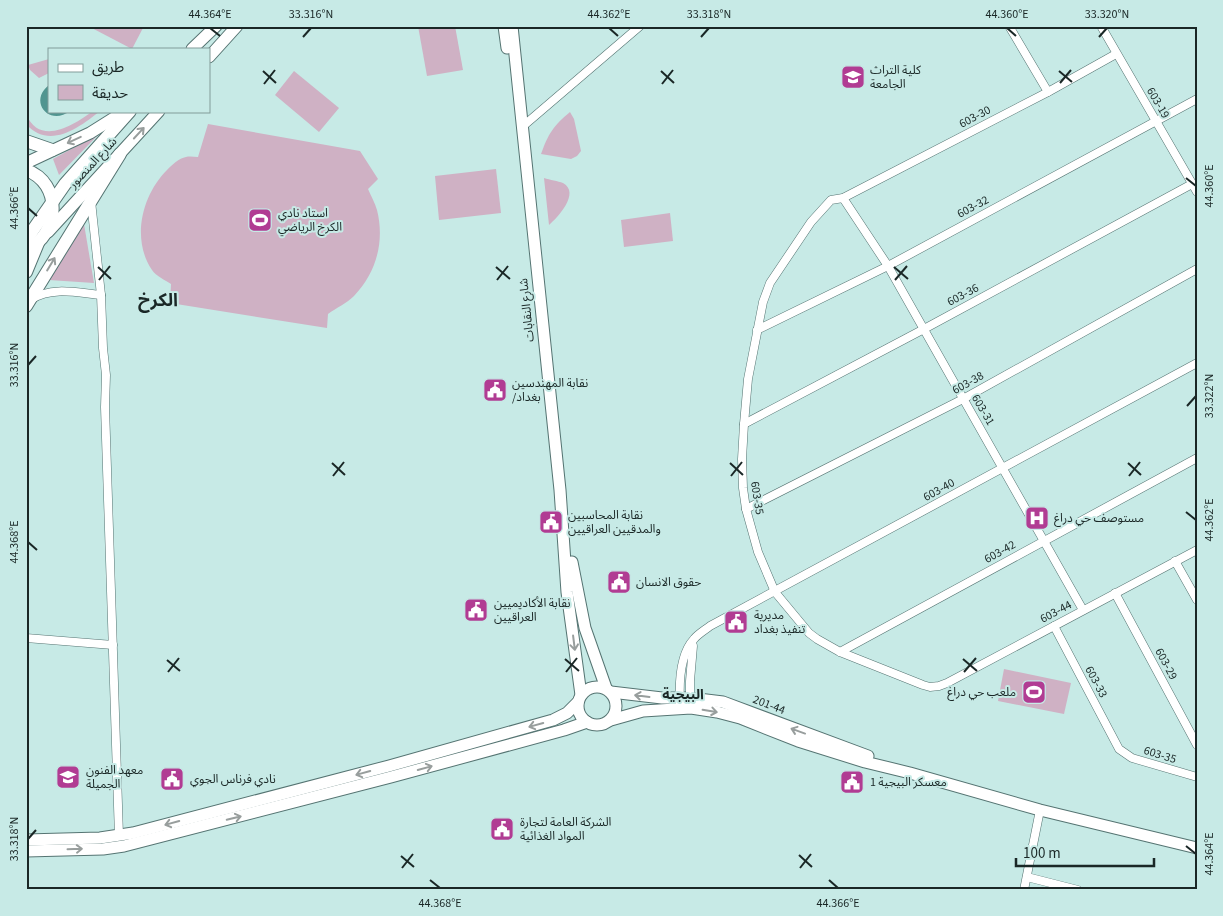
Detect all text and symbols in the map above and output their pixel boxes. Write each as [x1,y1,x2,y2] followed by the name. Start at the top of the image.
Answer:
[188,6,232,23] text: 44.364°E
[289,6,333,23] text: 33.316°N
[587,6,631,23] text: 44.362°E
[687,6,731,23] text: 33.318°N
[985,6,1029,23] text: 44.360°E
[1085,6,1129,23] text: 33.320°N
[48,48,210,112] legend
[92,57,124,78] text: طريق
[870,62,922,93] place label: كلية التراث الجامعة
[840,64,866,90] school or university icon: كلية التراث الجامعة
[92,83,128,104] text: حديقة
[1142,84,1174,122] street label: 603-19
[956,102,994,132] street label: 603-30
[133,126,145,139] one-way arrow
[64,134,121,193] street label: شارع المنصور
[67,136,82,146] one-way arrow
[1201,164,1218,208] text: 44.360°E
[6,186,23,230] text: 44.366°E
[954,192,992,222] street label: 603-32
[278,205,342,236] place label: استاد نادي الكرخ الرياضي
[247,207,273,233] sports icon: استاد نادي الكرخ الرياضي
[47,258,57,272] one-way arrow
[515,277,539,343] street label: شارع النقابات
[944,280,982,310] street label: 603-36
[138,288,178,313] district label: الكرخ
[6,343,23,387] text: 33.316°N
[949,367,987,399] street label: 603-38
[1201,374,1218,418] text: 33.322°N
[512,375,588,406] place label: نقابة المهندسين /بغداد
[482,377,508,403] public building icon: نقابة المهندسين /بغداد
[967,391,999,429] street label: 603-31
[920,474,958,506] street label: 603-40
[746,480,768,516] street label: 603-35
[1201,498,1218,542] text: 44.362°E
[1024,505,1050,531] hospital icon: مستوصف حي دراغ
[568,507,661,538] place label: نقابة المحاسبين والمدقيين العراقيين
[538,509,564,535] public building icon: نقابة المحاسبين والمدقيين العراقيين
[1054,510,1144,527] place label: مستوصف حي دراغ
[6,520,23,564] text: 44.368°E
[981,536,1019,568] street label: 603-42
[606,569,632,595] public building icon: حقوق الانسان
[636,574,701,591] place label: حقوق الانسان
[494,595,570,626] place label: نقابة الأكاديميين العراقيين
[463,597,489,623] public building icon: نقابة الأكاديميين العراقيين
[1037,597,1075,627] street label: 603-44
[754,607,806,638] place label: مديرية تنفيذ بغداد
[723,609,749,635] public building icon: مديرية تنفيذ بغداد
[569,634,579,650] one-way arrow
[1151,645,1181,683] street label: 603-29
[1081,663,1111,701] street label: 603-33
[1021,679,1047,705] sports icon: ملعب حي دراغ
[947,684,1016,701] place label: ملعب حي دراغ
[662,685,704,705] district label: البيجية
[634,691,650,701] one-way arrow
[750,691,788,719] street label: 201-44
[702,706,718,716] one-way arrow
[529,721,545,730] one-way arrow
[791,726,807,735] one-way arrow
[1141,742,1179,768] street label: 603-35
[86,762,143,793] place label: معهد الفنون الجميلة
[416,763,432,772] one-way arrow
[55,764,81,790] school or university icon: معهد الفنون الجميلة
[159,766,185,792] public building icon: نادي فرناس الجوي
[355,769,371,778] one-way arrow
[839,769,865,795] public building icon: معسكر البيجية 1
[190,771,276,788] place label: نادي فرناس الجوي
[870,774,947,791] place label: معسكر البيجية 1
[225,812,241,822] one-way arrow
[520,814,612,845] place label: الشركة العامة لتجارة المواد الغذائية
[489,816,515,842] public building icon: الشركة العامة لتجارة المواد الغذائية
[6,817,23,861] text: 33.318°N
[164,819,180,828] one-way arrow
[1201,832,1218,876] text: 44.364°E
[1016,836,1153,868] scale bar
[1023,843,1061,864] text: 100 m
[67,845,83,854] one-way arrow
[418,895,462,912] text: 44.368°E
[816,895,860,912] text: 44.366°E

